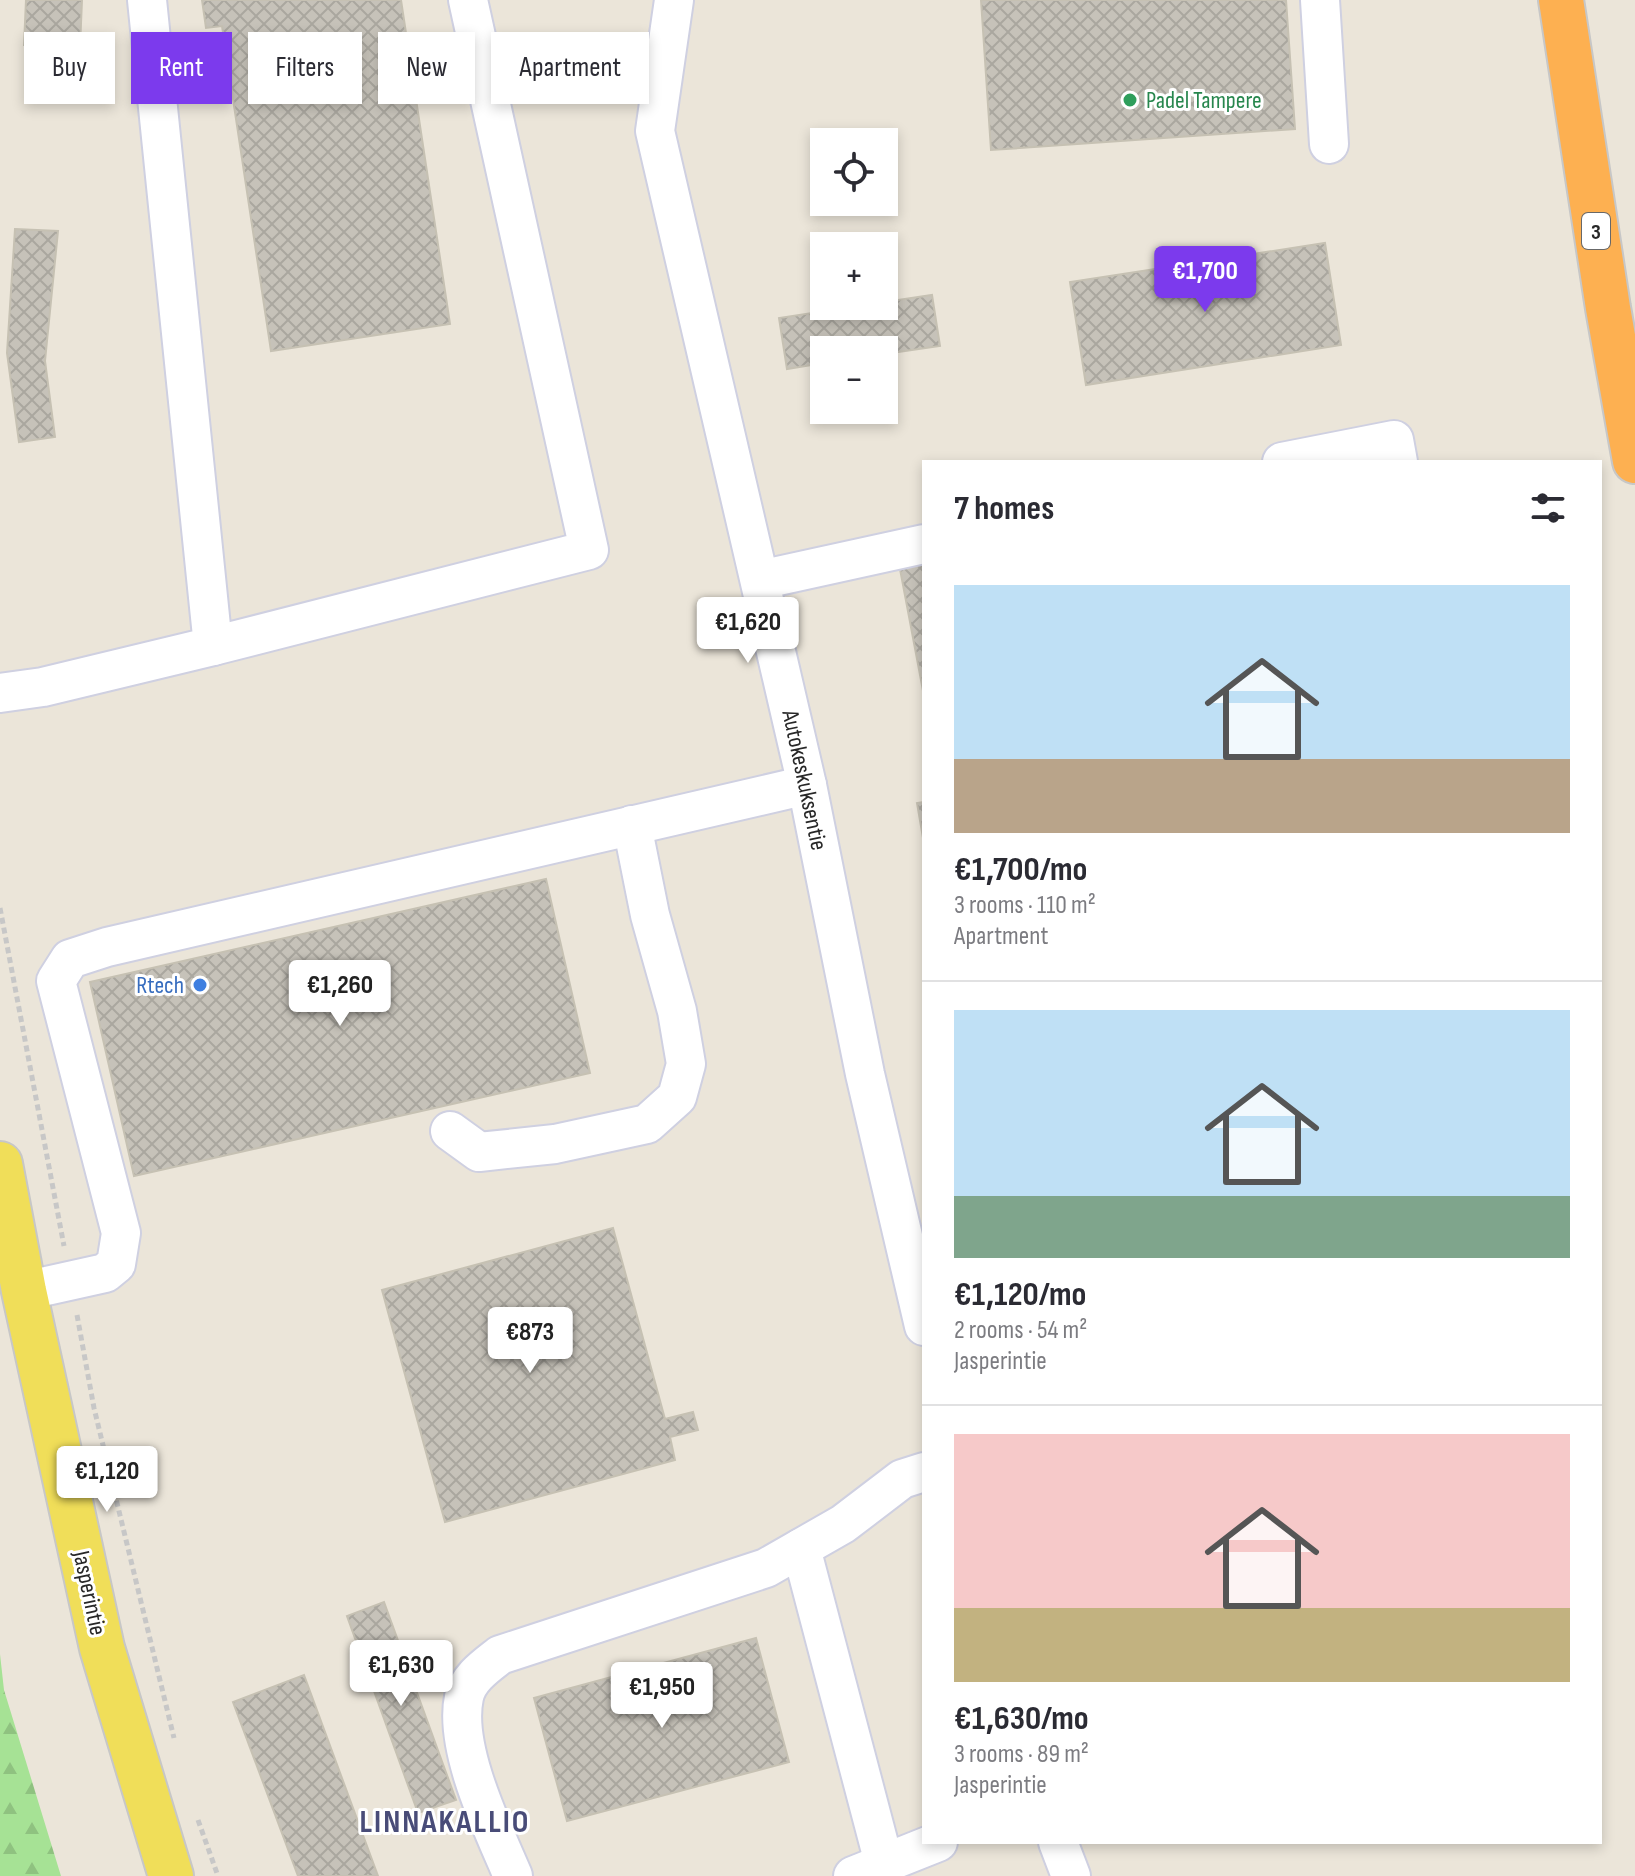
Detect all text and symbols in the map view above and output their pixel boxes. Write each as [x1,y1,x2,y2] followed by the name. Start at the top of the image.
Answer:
[24,32,115,104] chip: Buy
[131,32,232,104] chip: Rent
[248,32,362,104] chip: Filters
[378,32,475,104] chip: New
[491,32,649,104] chip: Apartment
[1146,86,1262,115] place label: Padel Tampere
[1121,91,1139,109] marker: Padel Tampere
[810,128,898,424] map controls
[810,128,898,216] button: locate
[1582,213,1610,249] road number: 3
[810,232,898,320] button: +
[1140,246,1270,314] pin: €1,700
[1172,256,1238,287] text: €1,700
[810,336,898,424] button: −
[1526,486,1570,530] icon: filters
[954,488,1054,529] text: 7 homes
[683,597,813,665] pin: €1,620
[715,607,781,638] text: €1,620
[1190,637,1334,781] icon: home
[775,706,834,853] street label: Autokeskuksentie
[954,849,1087,890] text: €1,700/mo
[954,890,1096,921] text: 3 rooms · 110 m²
[954,921,1048,952] text: Apartment
[275,960,405,1028] pin: €1,260
[307,970,373,1001] text: €1,260
[136,971,184,1000] place label: Rtech
[191,976,209,994] marker: Rtech
[1190,1062,1334,1206] icon: home
[954,1274,1086,1315] text: €1,120/mo
[483,1307,577,1375] pin: €873
[954,1315,1087,1346] text: 2 rooms · 54 m²
[506,1317,554,1348] text: €873
[954,1346,1047,1377] text: Jasperintie
[42,1446,172,1514] pin: €1,120
[75,1456,139,1487] text: €1,120
[1190,1486,1334,1630] icon: home
[66,1547,113,1638] street label: Jasperintie
[336,1640,466,1708] pin: €1,630
[368,1650,434,1681] text: €1,630
[597,1662,727,1730] pin: €1,950
[629,1672,695,1703] text: €1,950
[954,1698,1089,1739] text: €1,630/mo
[954,1739,1089,1770] text: 3 rooms · 89 m²
[954,1770,1047,1801] text: Jasperintie
[360,1803,531,1842] district label: LINNAKALLIO

